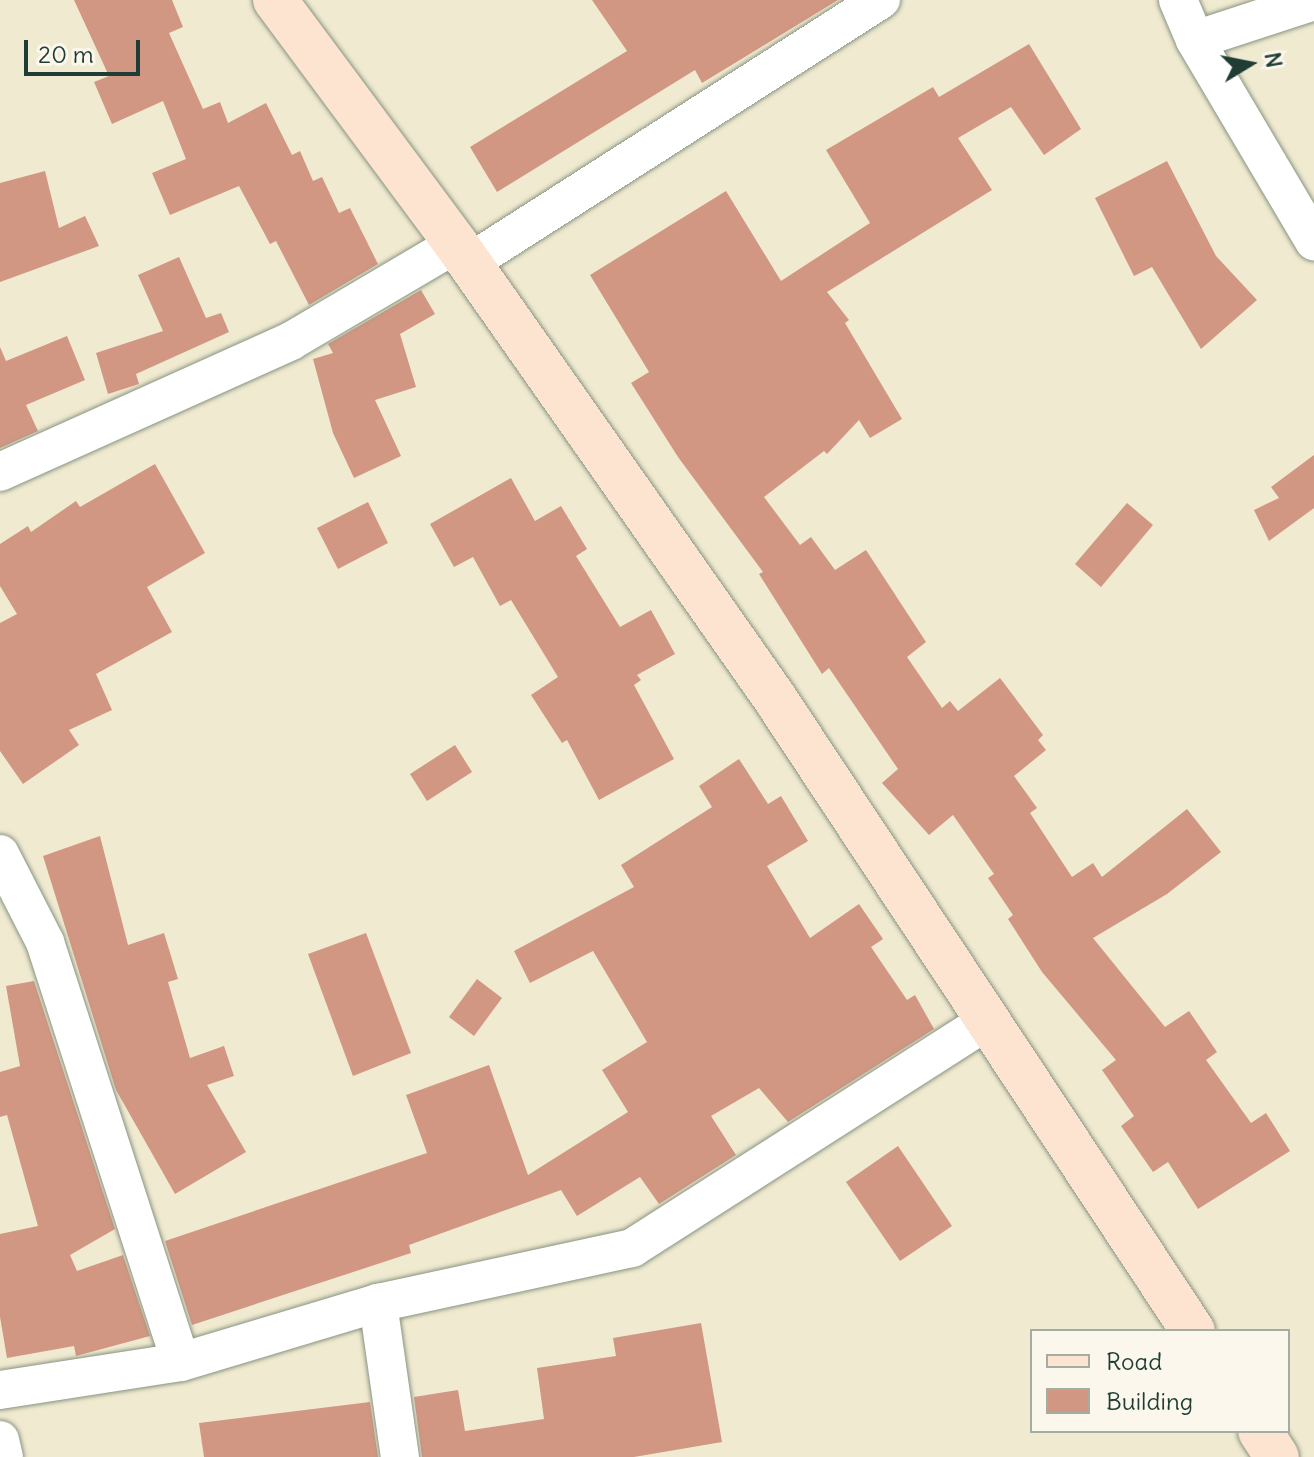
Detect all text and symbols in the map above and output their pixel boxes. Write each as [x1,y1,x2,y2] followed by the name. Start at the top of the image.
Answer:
[28,24,144,74] scale bar
[1210,24,1290,104] north arrow
[38,39,94,69] text: 20 m
[1259,50,1289,70] text: N
[1030,1329,1290,1433] legend
[1106,1346,1162,1376] text: Road
[1106,1386,1193,1416] text: Building

